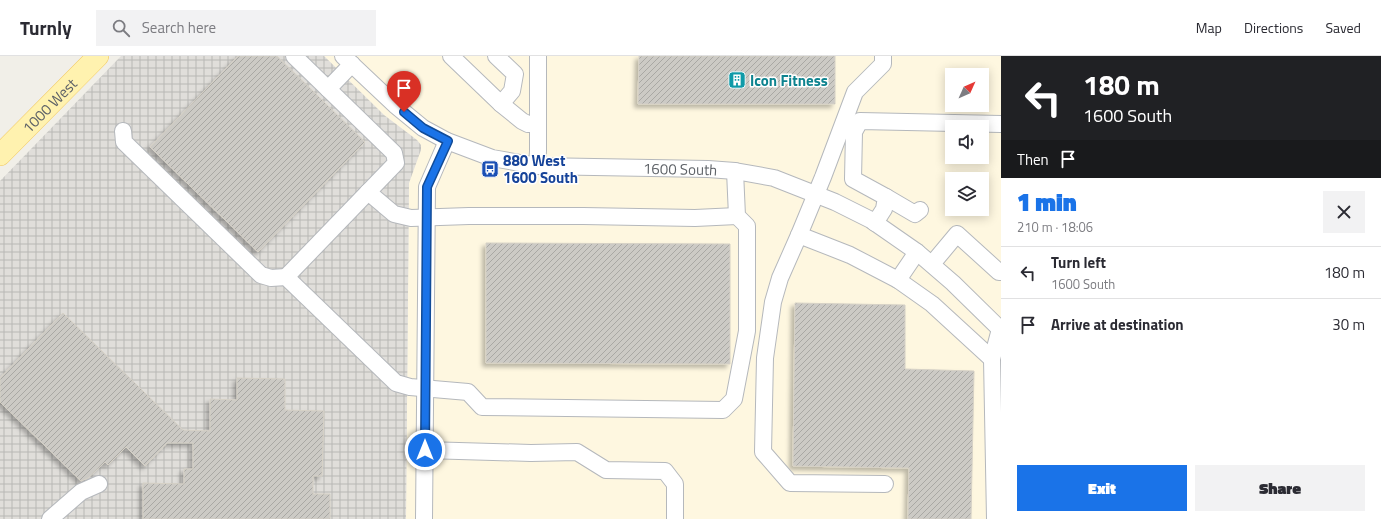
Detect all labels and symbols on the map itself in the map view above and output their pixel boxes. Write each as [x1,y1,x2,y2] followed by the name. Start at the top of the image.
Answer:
[945,68,989,112] north arrow
[750,69,828,92] place label: Icon Fitness
[727,70,747,90] building icon: Icon Fitness
[387,71,421,112] pin
[17,72,82,138] street label: 1000 West
[503,149,578,189] place label: 880 West 1600 South
[643,156,718,181] street label: 1600 South
[480,159,500,179] bus stop icon: 880 West 1600 South
[404,429,446,471] position arrow

